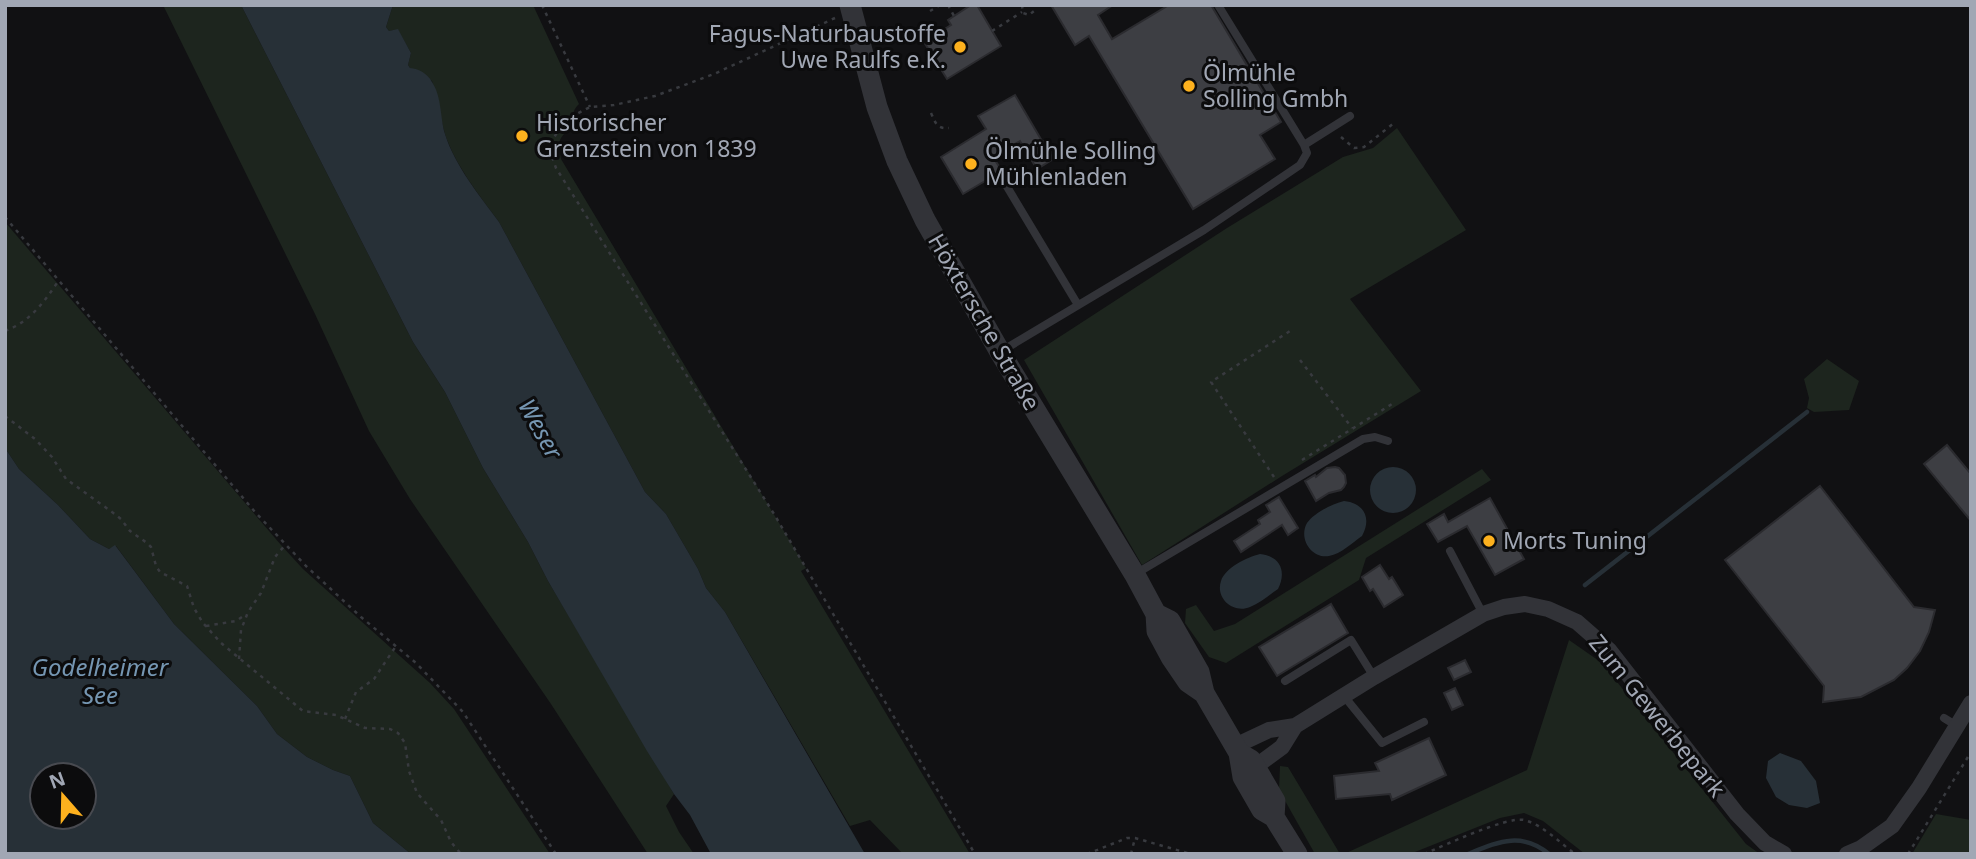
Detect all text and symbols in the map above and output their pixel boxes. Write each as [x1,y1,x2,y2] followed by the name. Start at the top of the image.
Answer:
[709,17,946,75] place label: Fagus-Naturbaustoffe Uwe Raulfs e.K.
[952,39,968,55] marker: Fagus-Naturbaustoffe Uwe Raulfs e.K.
[1203,56,1348,114] place label: Ölmühle Solling Gmbh
[1181,78,1197,94] marker: Ölmühle Solling Gmbh
[536,106,757,164] place label: Historischer Grenzstein von 1839
[514,128,530,144] marker: Historischer Grenzstein von 1839
[985,134,1156,192] place label: Ölmühle Solling Mühlenladen
[963,156,979,172] marker: Ölmühle Solling Mühlenladen
[921,227,1048,416] street label: Höxtersche Straße
[511,392,572,465] water label: Weser
[1503,524,1647,556] place label: Morts Tuning
[1481,533,1497,549] marker: Morts Tuning
[1582,627,1734,804] street label: Zum Gewerbepark
[32,650,170,711] water label: Godelheimer See
[28,761,98,831] north arrow
[45,765,69,795] text: N

